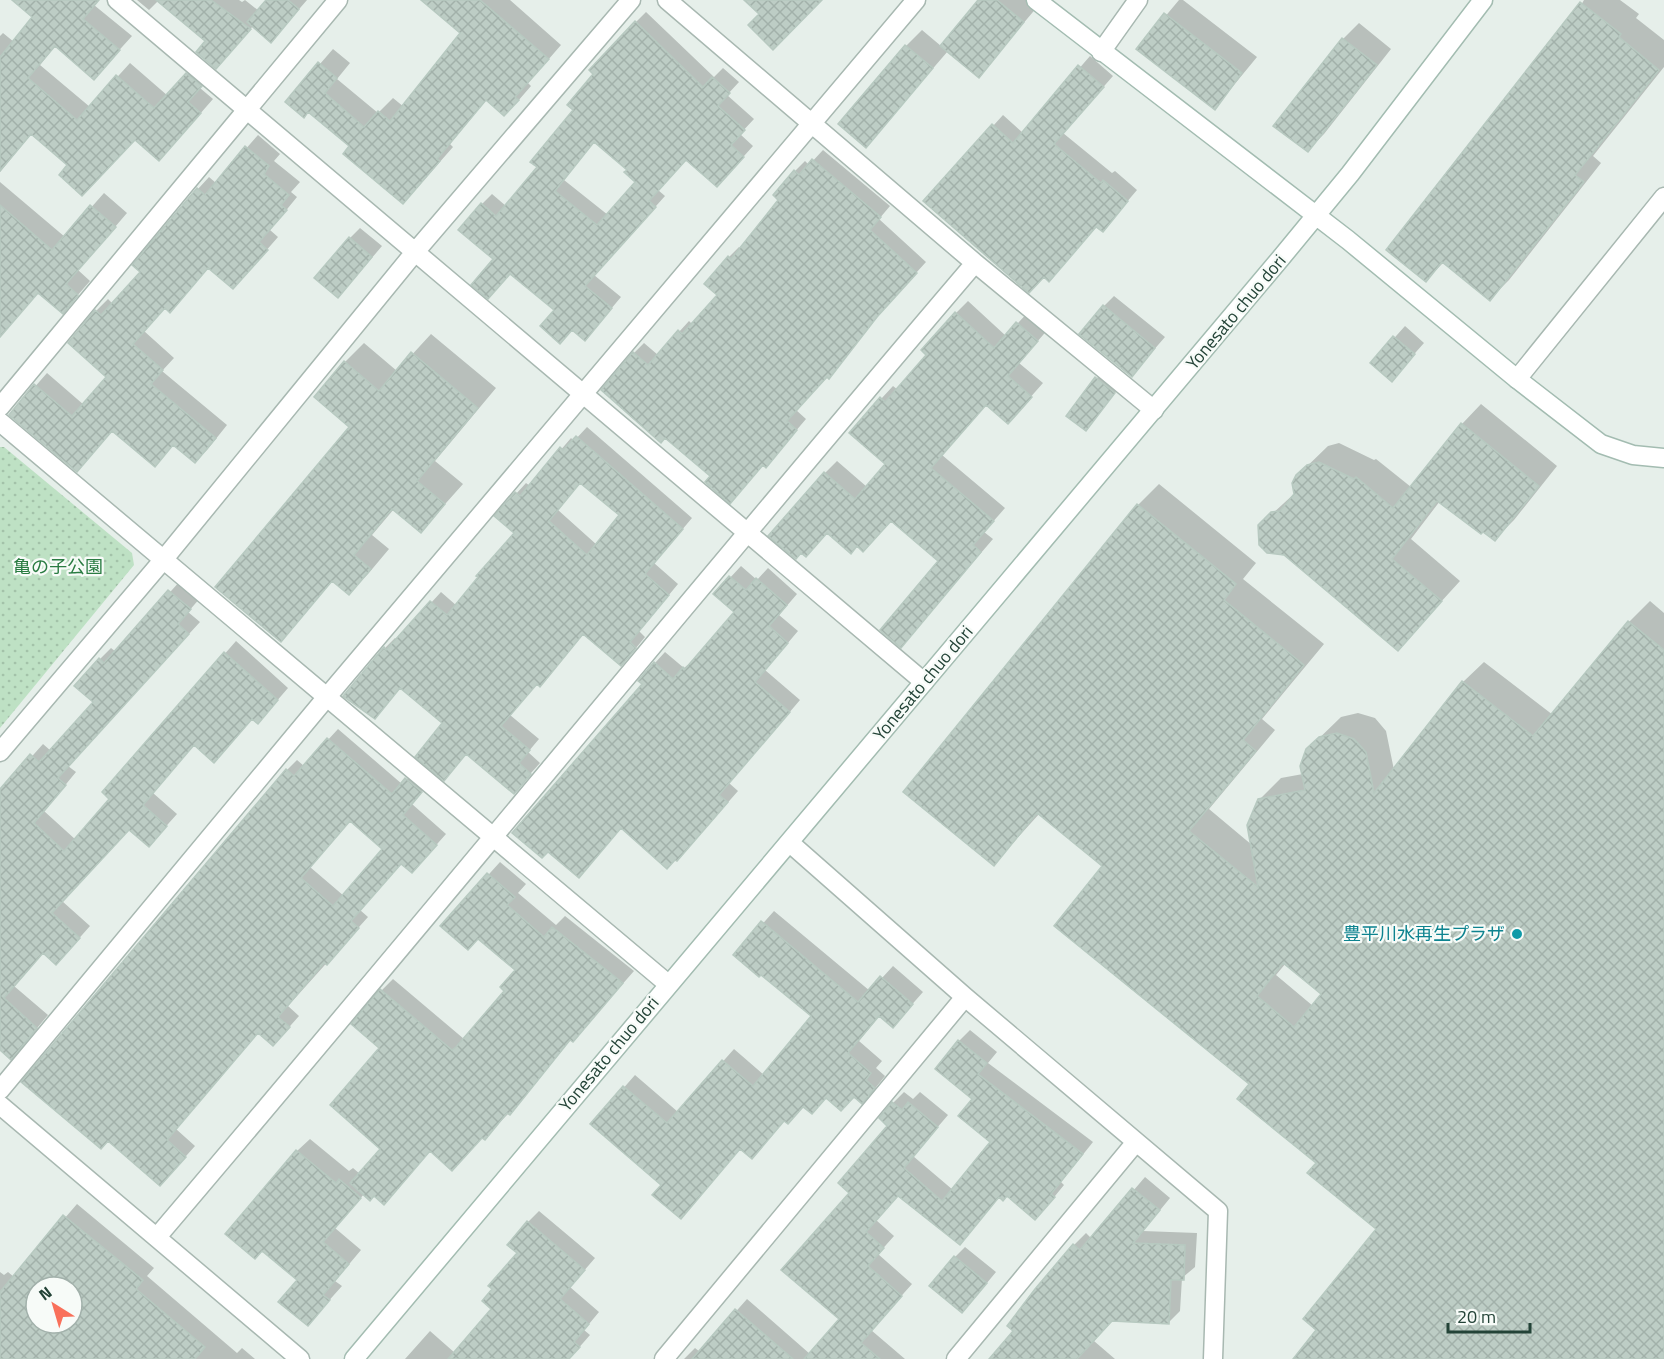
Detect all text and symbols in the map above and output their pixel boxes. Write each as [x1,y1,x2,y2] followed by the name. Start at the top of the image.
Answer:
[1179,248,1292,375] street label: Yonesato chuo dori
[13,553,103,580] park label: 亀の子公園
[866,619,979,746] street label: Yonesato chuo dori
[1343,920,1505,947] place label: 豊平川水再生プラザ
[1510,927,1524,941] marker: 豊平川水再生プラザ
[552,990,665,1117] street label: Yonesato chuo dori
[24,1275,84,1335] north arrow
[33,1280,57,1306] text: N
[1448,1296,1530,1334] scale bar
[1457,1303,1496,1330] text: 20 m

